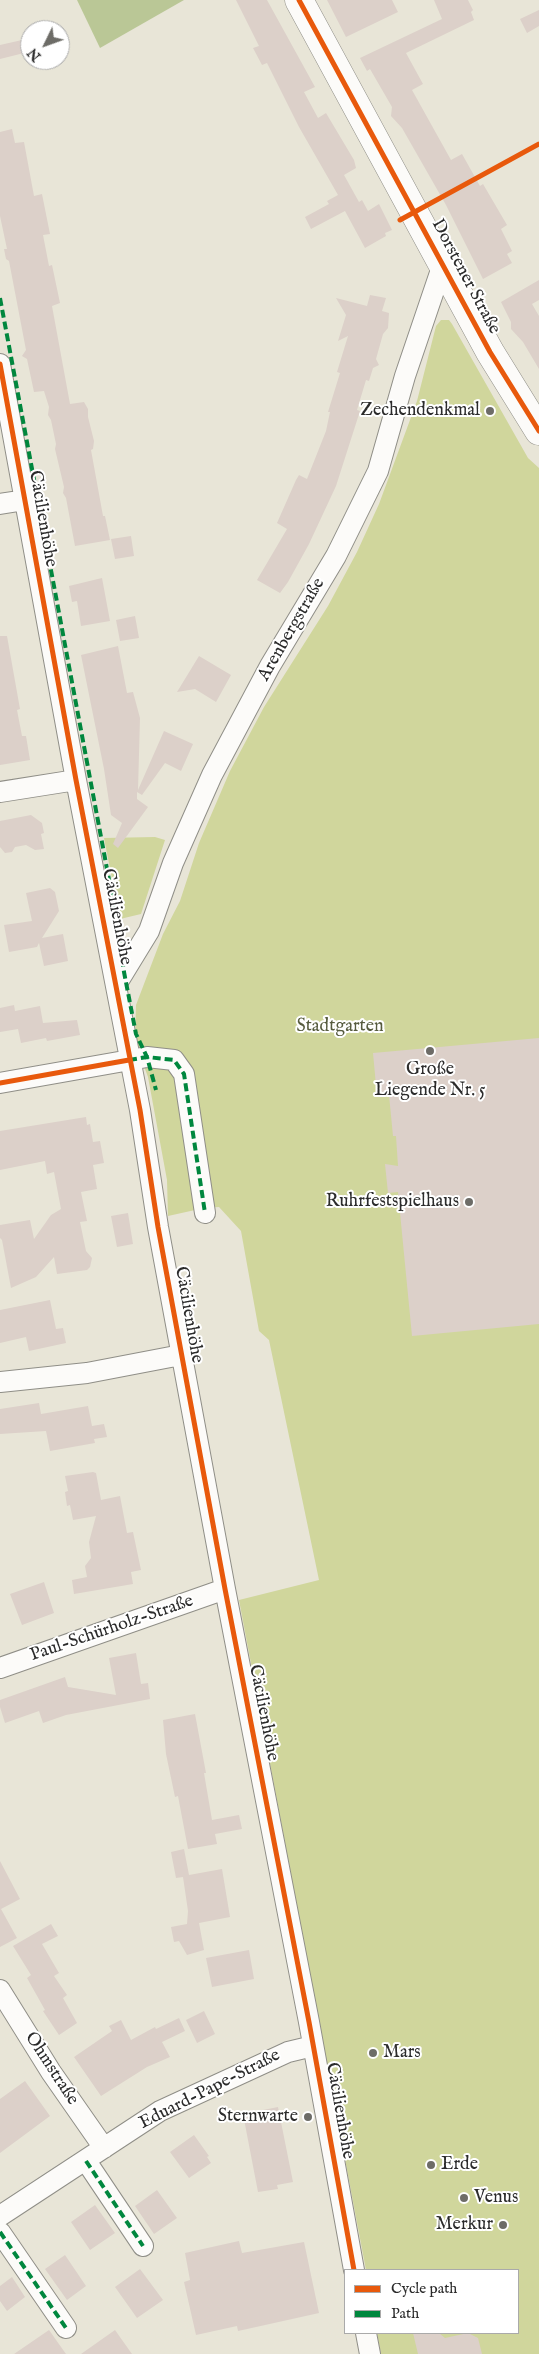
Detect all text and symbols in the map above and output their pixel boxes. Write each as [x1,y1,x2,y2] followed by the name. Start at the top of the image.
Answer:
[20,20,70,70] north arrow
[24,44,45,65] text: N
[426,216,504,338] street label: Dorstener Straße
[360,400,480,422] place label: Zechendenkmal
[484,405,496,417] marker: Zechendenkmal
[23,469,61,569] street label: Cäcilienhöhe
[254,575,330,685] street label: Arenbergstraße
[96,867,136,967] street label: Cäcilienhöhe
[296,1016,384,1038] park label: Stadtgarten
[424,1045,436,1057] marker: Große Liegende Nr. 5
[374,1059,486,1102] place label: Große Liegende Nr. 5
[326,1191,459,1213] place label: Ruhrfestspielhaus
[463,1196,475,1208] marker: Ruhrfestspielhaus
[169,1265,207,1365] street label: Cäcilienhöhe
[28,1591,196,1667] street label: Paul-Schürholz-Straße
[243,1663,283,1763] street label: Cäcilienhöhe
[19,2028,83,2110] street label: Ohmstraße
[383,2042,421,2064] place label: Mars
[136,2045,284,2135] street label: Eduard-Pape-Straße
[367,2047,379,2059] marker: Mars
[320,2061,358,2161] street label: Cäcilienhöhe
[218,2106,298,2128] place label: Sternwarte
[302,2111,314,2123] marker: Sternwarte
[441,2154,478,2176] place label: Erde
[425,2159,437,2171] marker: Erde
[474,2187,518,2209] place label: Venus
[458,2192,470,2204] marker: Venus
[436,2214,493,2236] place label: Merkur
[497,2219,509,2231] marker: Merkur
[344,2269,519,2334] legend
[391,2279,457,2298] text: Cycle path
[391,2304,419,2323] text: Path

